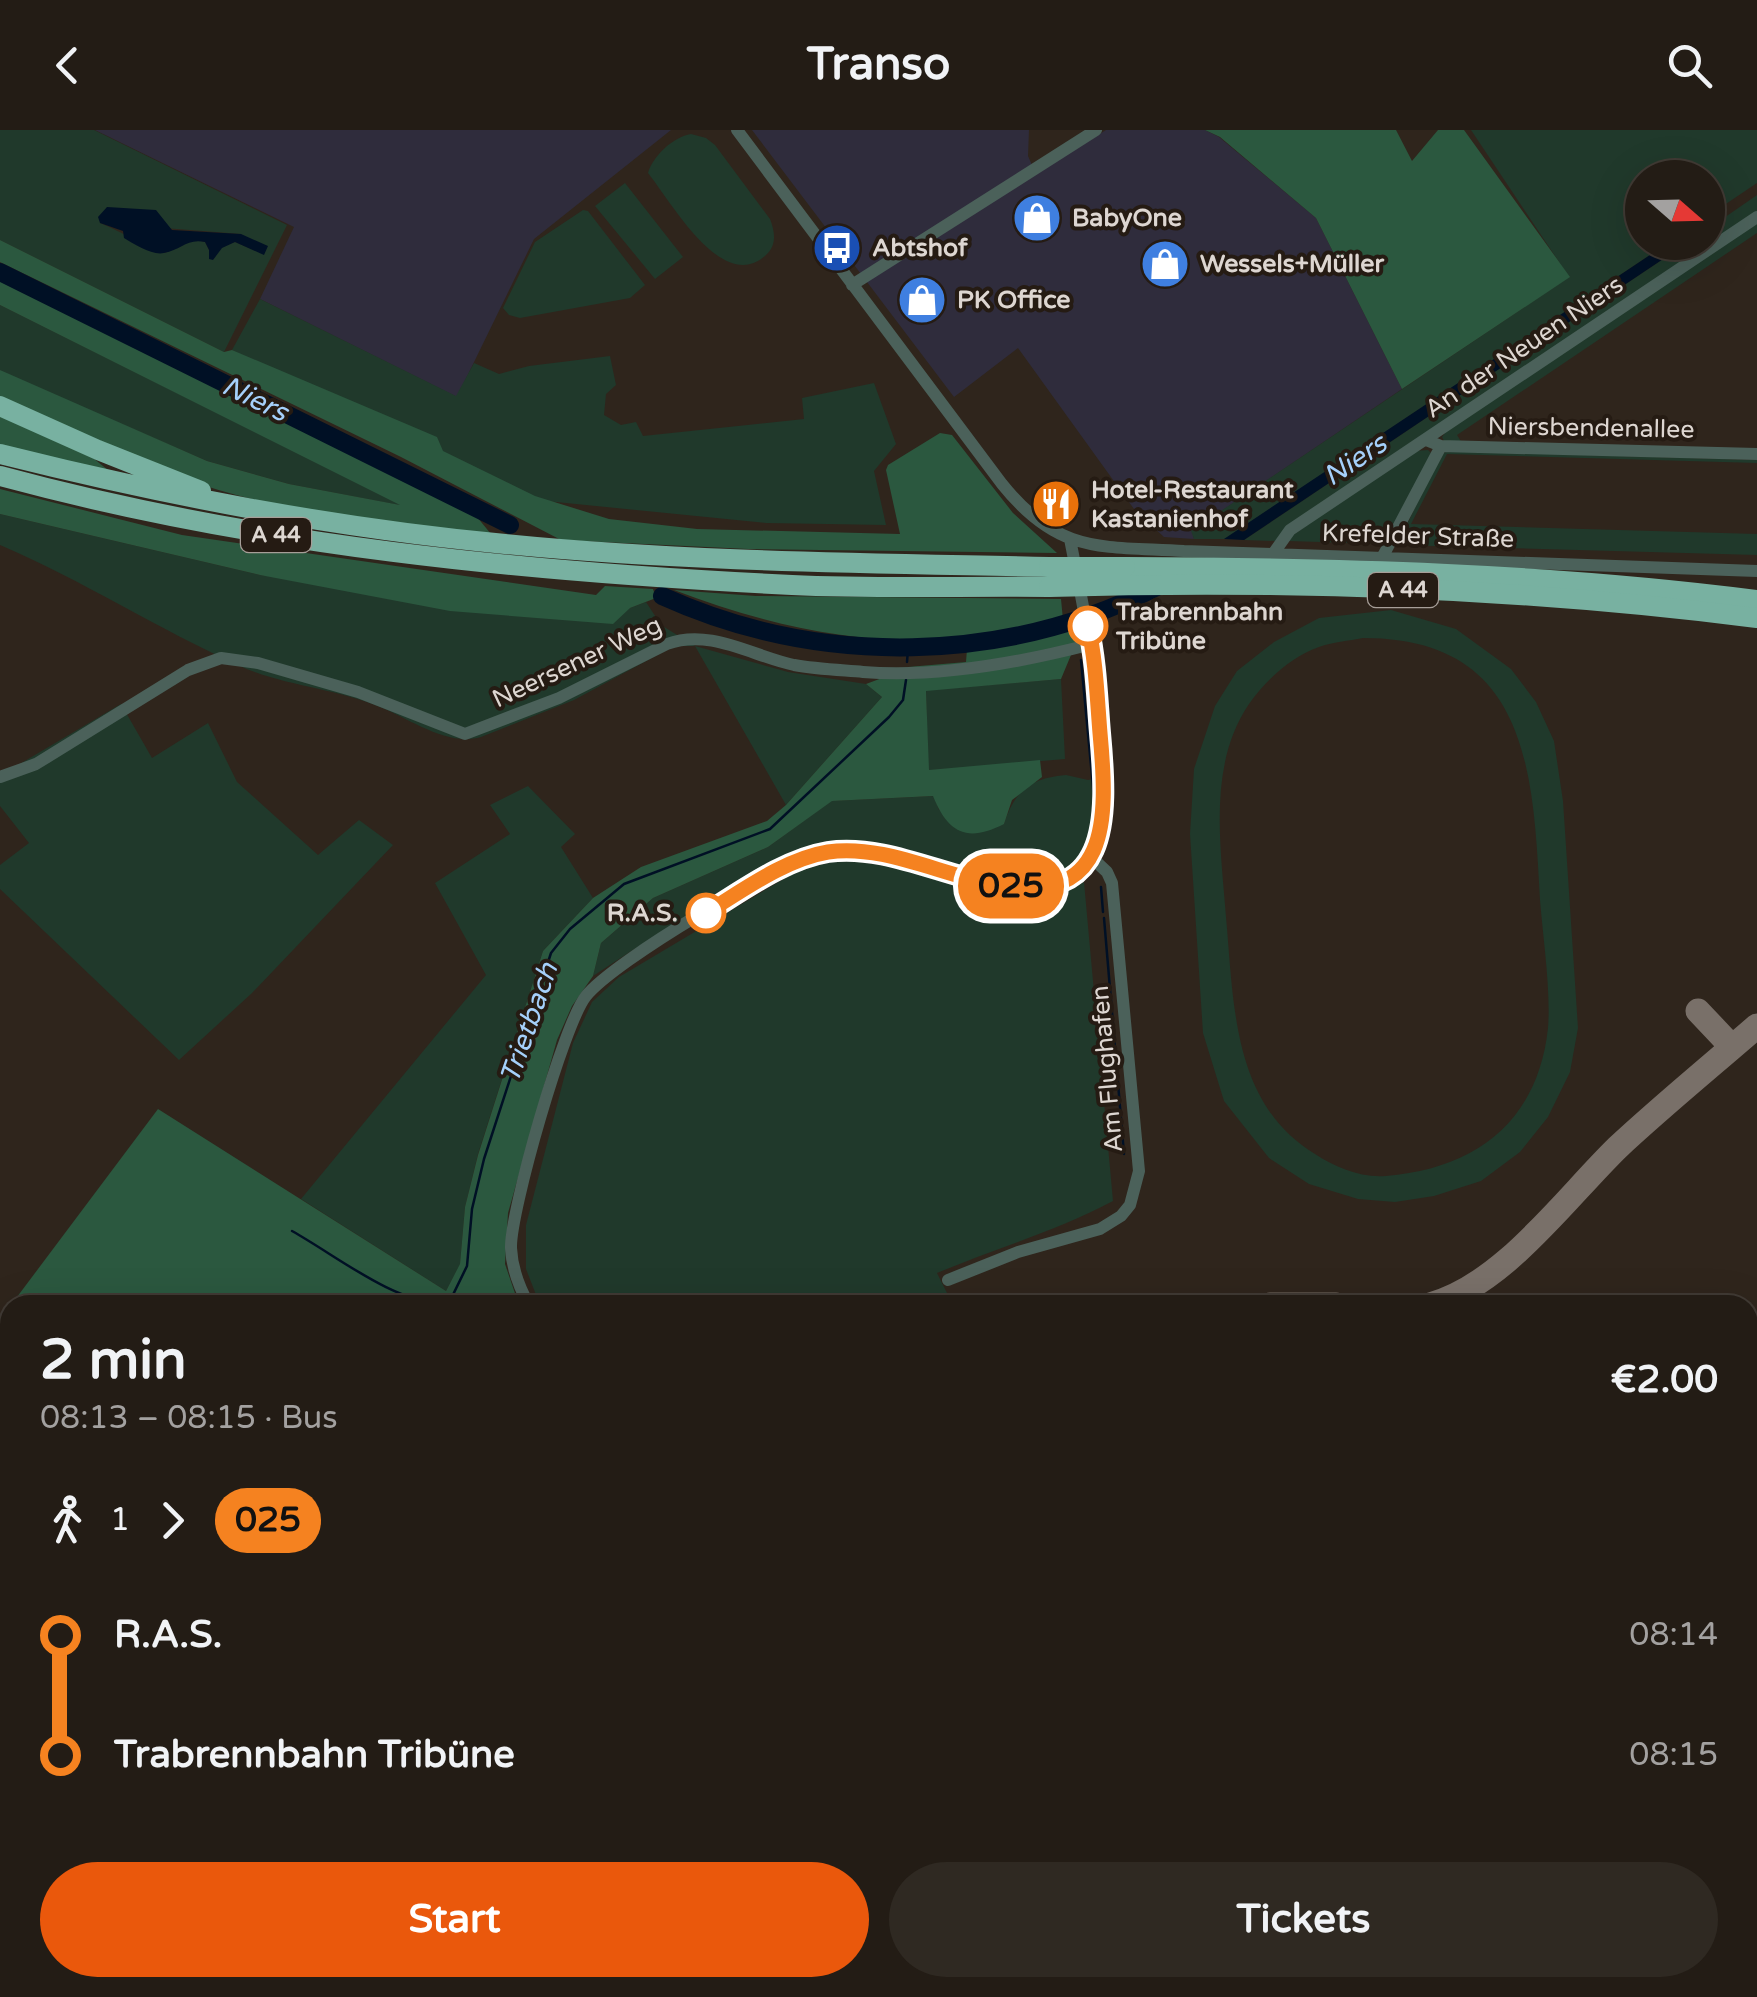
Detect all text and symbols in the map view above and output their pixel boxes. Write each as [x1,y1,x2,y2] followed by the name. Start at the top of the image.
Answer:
[40,38,95,93] icon: back
[807,38,950,92] text: Transo
[1662,38,1717,93] icon: search
[1625,160,1725,260] north arrow
[1625,160,1725,260] map controls
[1011,192,1063,244] shop icon: BabyOne
[1072,203,1182,233] place label: BabyOne
[811,222,863,274] bus stop icon: Abtshof
[872,233,968,263] place label: Abtshof
[1139,238,1191,290] shop icon: Wessels+Müller
[1200,249,1384,279] place label: Wessels+Müller
[1419,269,1629,425] street label: An der Neuen Niers
[896,274,948,326] shop icon: PK Office
[957,285,1071,315] place label: PK Office
[216,369,295,430] water label: Niers
[1487,411,1695,445] street label: Niersbendenallee
[1317,426,1394,493] water label: Niers
[1091,475,1294,534] place label: Hotel-Restaurant Kastanienhof
[1030,478,1082,530] restaurant icon: Hotel-Restaurant Kastanienhof
[241,518,311,552] road number: A 44
[1321,518,1515,554] street label: Krefelder Straße
[1368,573,1438,607] road number: A 44
[1115,597,1283,656] place label: Trabrennbahn Tribüne
[1069,607,1107,645] marker: Trabrennbahn Tribüne
[488,610,666,714] street label: Neersener Weg
[954,854,1068,918] line badge: 025
[978,865,1044,907] text: 025
[687,894,725,932] marker: R.A.S.
[607,898,678,928] place label: R.A.S.
[493,957,566,1088] water label: Trietbach
[1085,984,1129,1154] street label: Am Flughafen
[40,1328,187,1394] text: 2 min
[1611,1357,1718,1403] text: €2.00
[40,1399,338,1437] text: 08:13 – 08:15 · Bus
[40,1493,95,1548] icon: walk
[145,1493,200,1548] icon: forward
[235,1499,301,1541] text: 025
[110,1501,130,1539] text: 1
[114,1612,222,1658] text: R.A.S.
[1629,1616,1718,1654] text: 08:14
[114,1732,515,1778] text: Trabrennbahn Tribüne
[1629,1736,1718,1774] text: 08:15
[40,1862,869,1977] button: Start
[889,1862,1718,1977] button: Tickets

